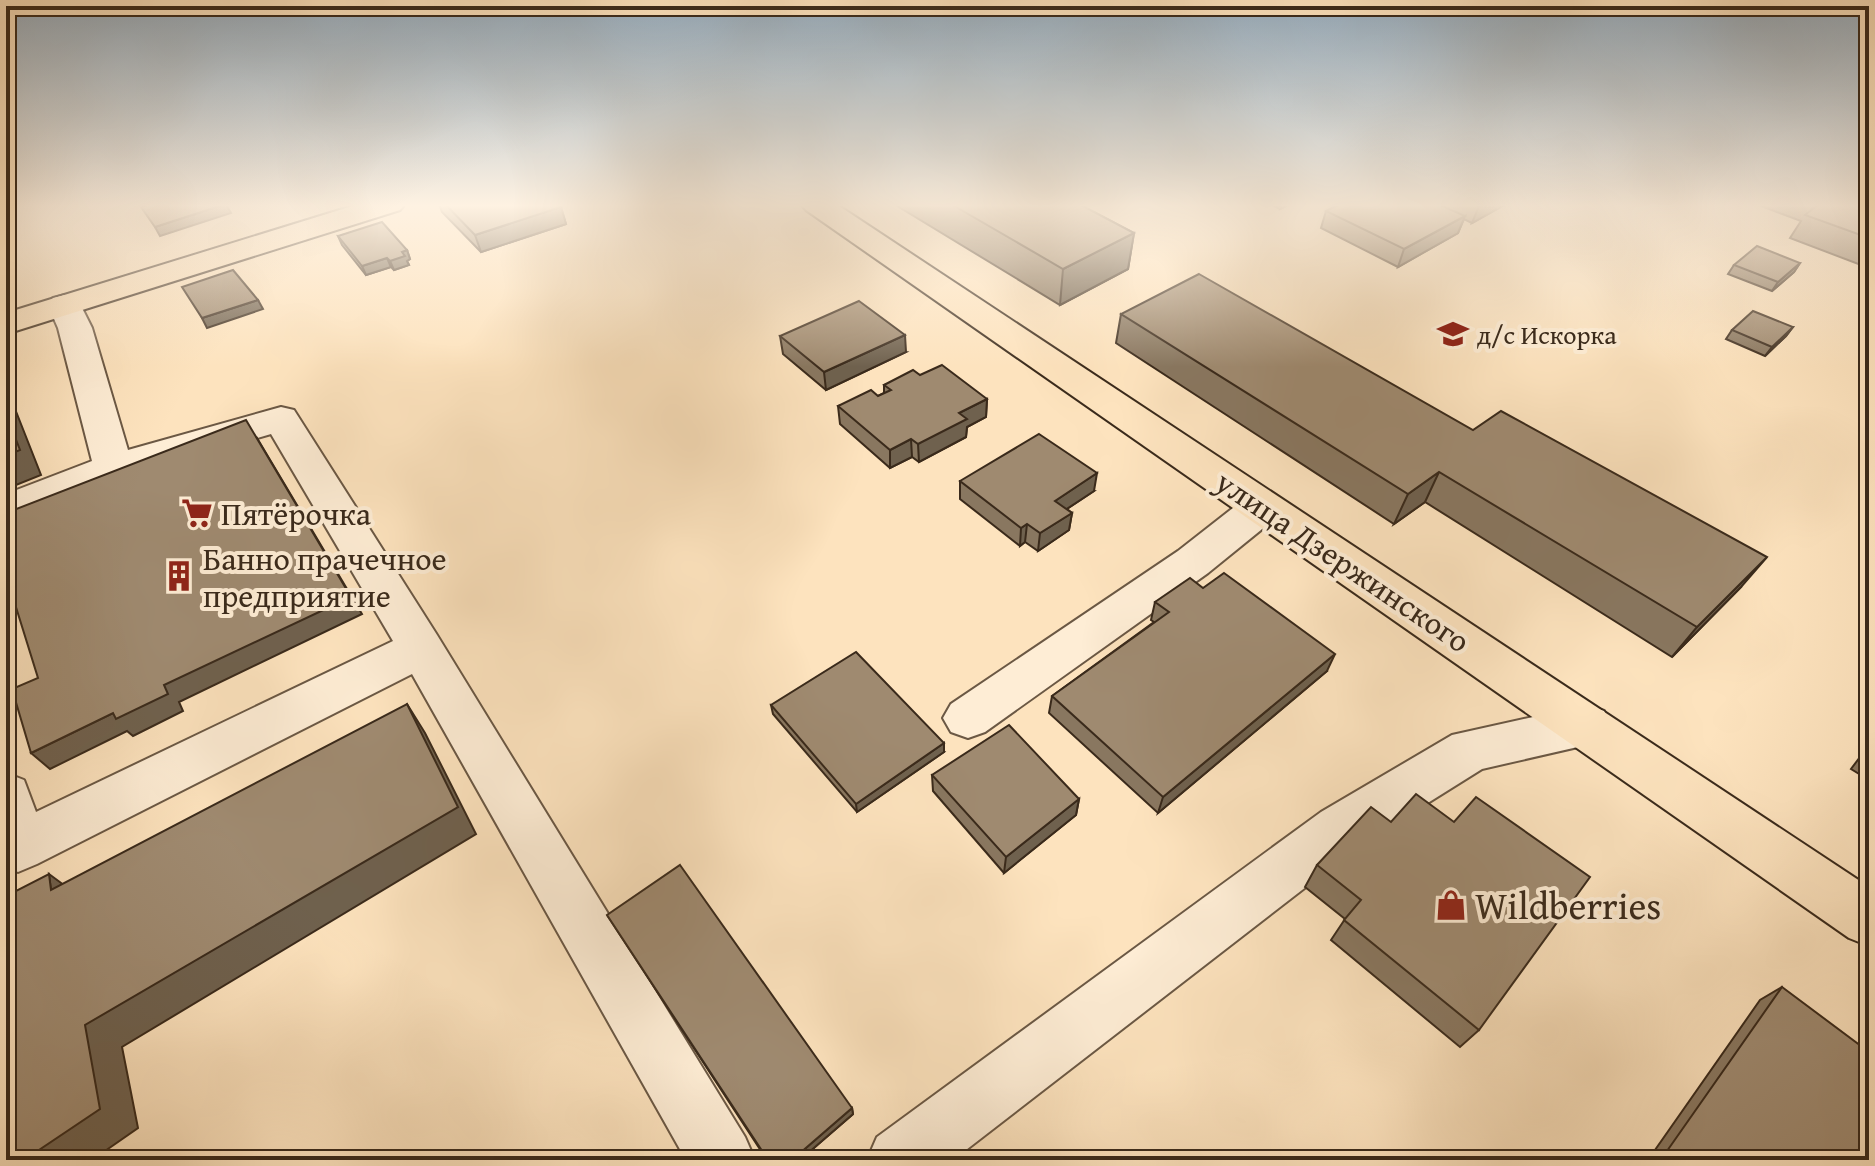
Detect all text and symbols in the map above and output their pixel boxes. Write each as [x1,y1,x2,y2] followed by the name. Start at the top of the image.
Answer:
[1477,315,1617,354] place label: д/с Искорка
[1436,317,1470,351] school or university icon: д/с Искорка
[1205,458,1480,664] street label: улица Дзержинского
[221,490,372,537] place label: Пятёрочка
[180,496,214,530] supermarket icon: Пятёрочка
[203,535,447,619] place label: Банно прачечное предприятие
[162,559,196,593] building icon: Банно прачечное предприятие
[1475,877,1661,933] place label: Wildberries
[1434,888,1468,922] shop icon: Wildberries

